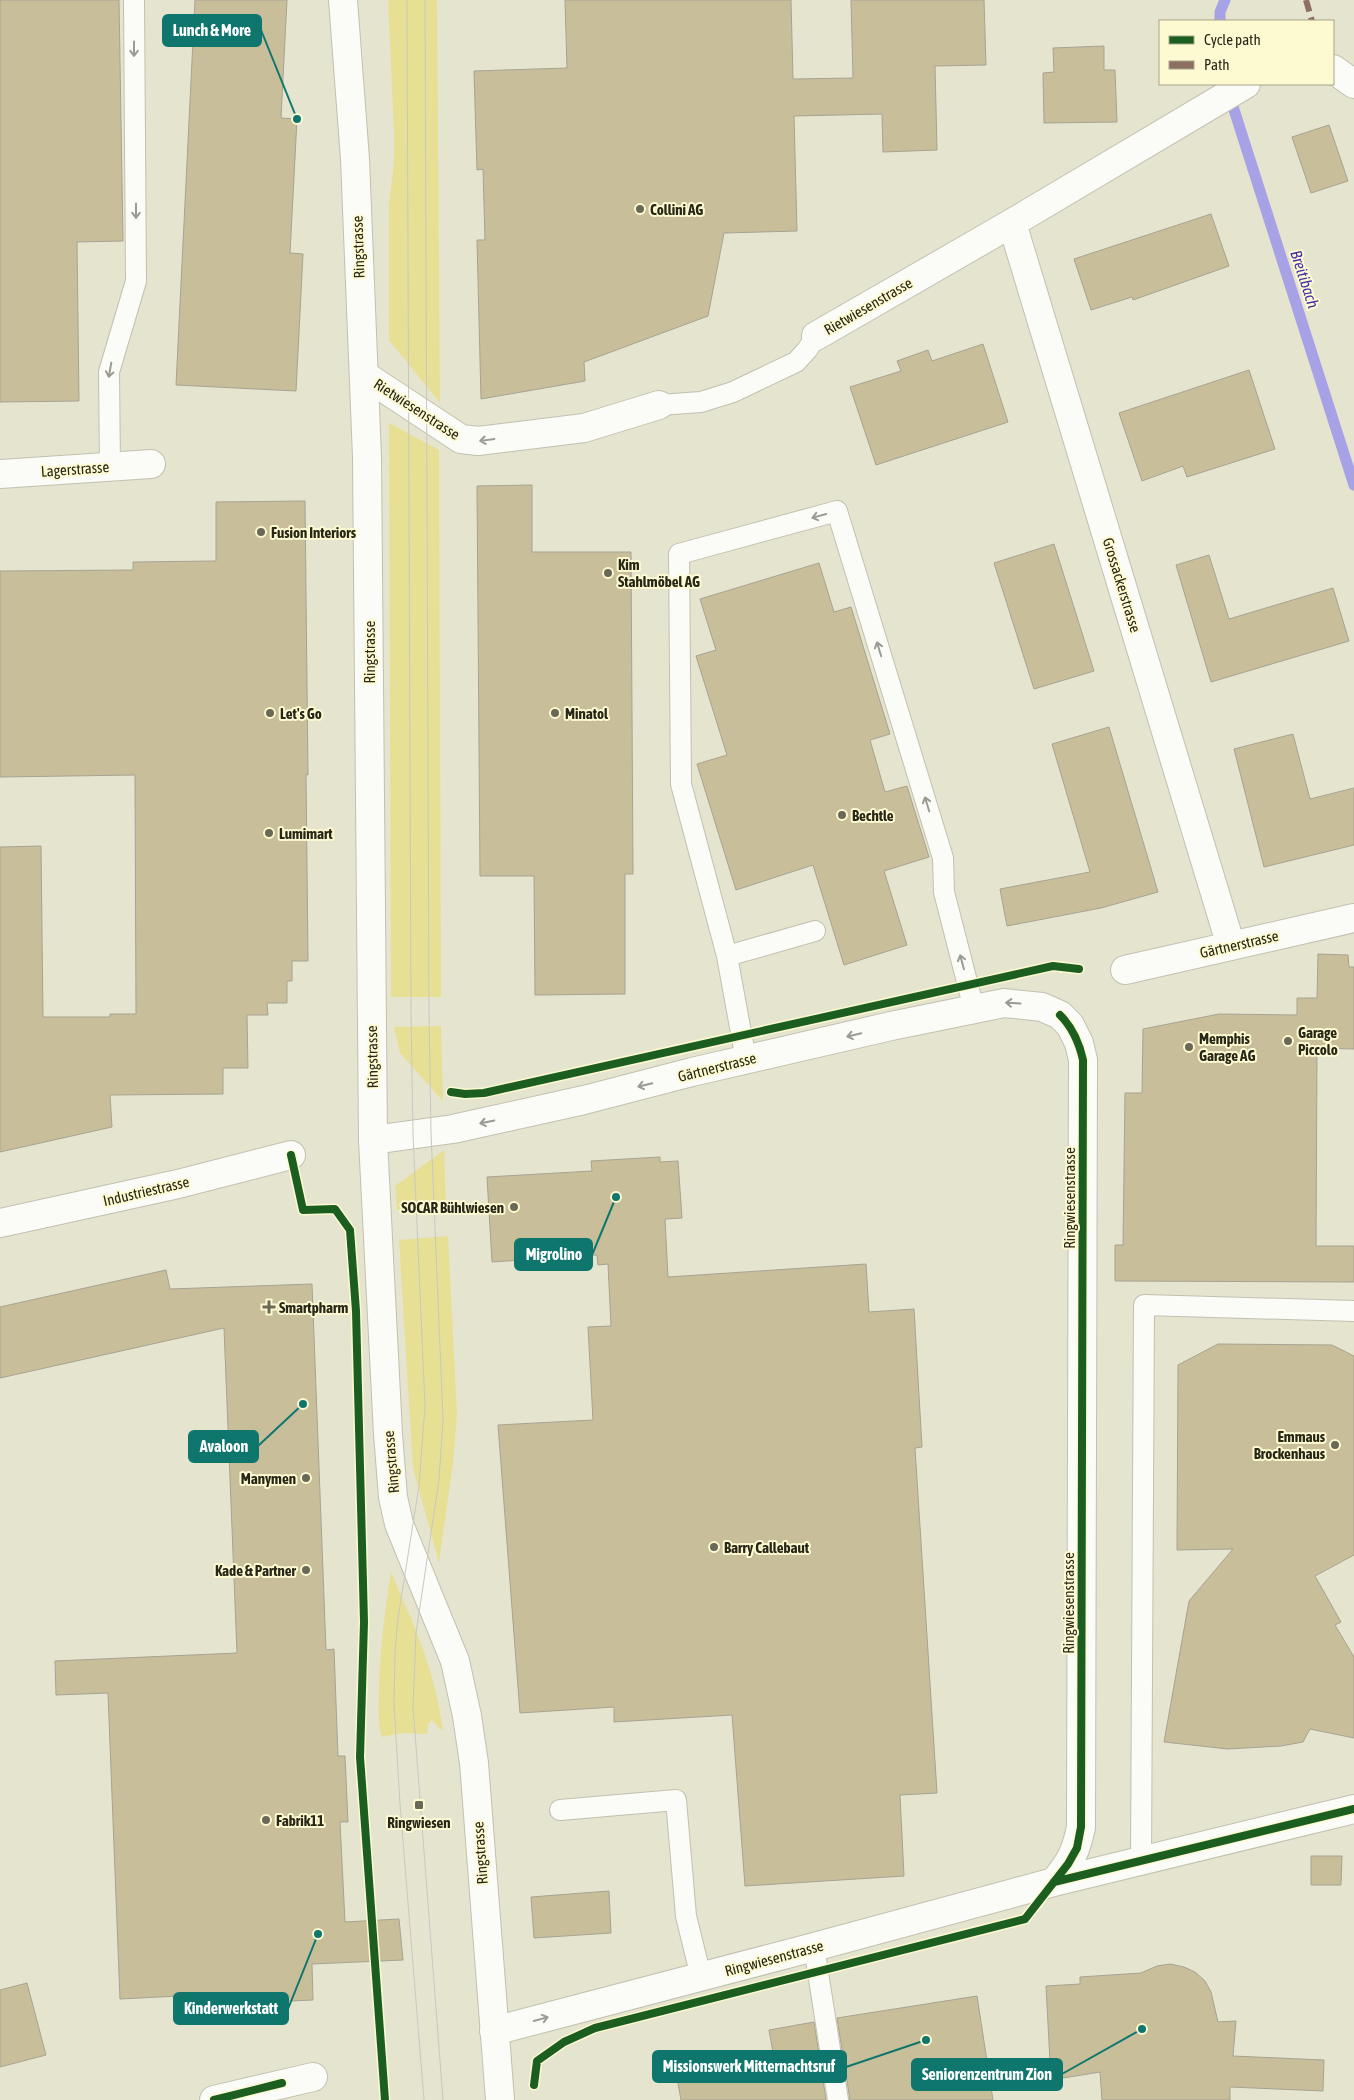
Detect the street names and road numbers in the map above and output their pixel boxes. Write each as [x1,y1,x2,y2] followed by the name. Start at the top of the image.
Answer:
[348,215,368,279] street label: Ringstrasse
[821,274,915,338] street label: Rietwiesenstrasse
[371,375,463,443] street label: Rietwiesenstrasse
[40,458,110,480] street label: Lagerstrasse
[1100,536,1145,635] street label: Grossackerstrasse
[361,620,378,683] street label: Ringstrasse
[1198,927,1280,961] street label: Gärtnerstrasse
[363,1025,381,1089] street label: Ringstrasse
[676,1049,758,1085] street label: Gärtnerstrasse
[1061,1147,1078,1249] street label: Ringwiesenstrasse
[101,1173,191,1209] street label: Industriestrasse
[380,1430,402,1494] street label: Ringstrasse
[1060,1552,1077,1654] street label: Ringwiesenstrasse
[469,1821,491,1885] street label: Ringstrasse
[723,1937,825,1979] street label: Ringwiesenstrasse

